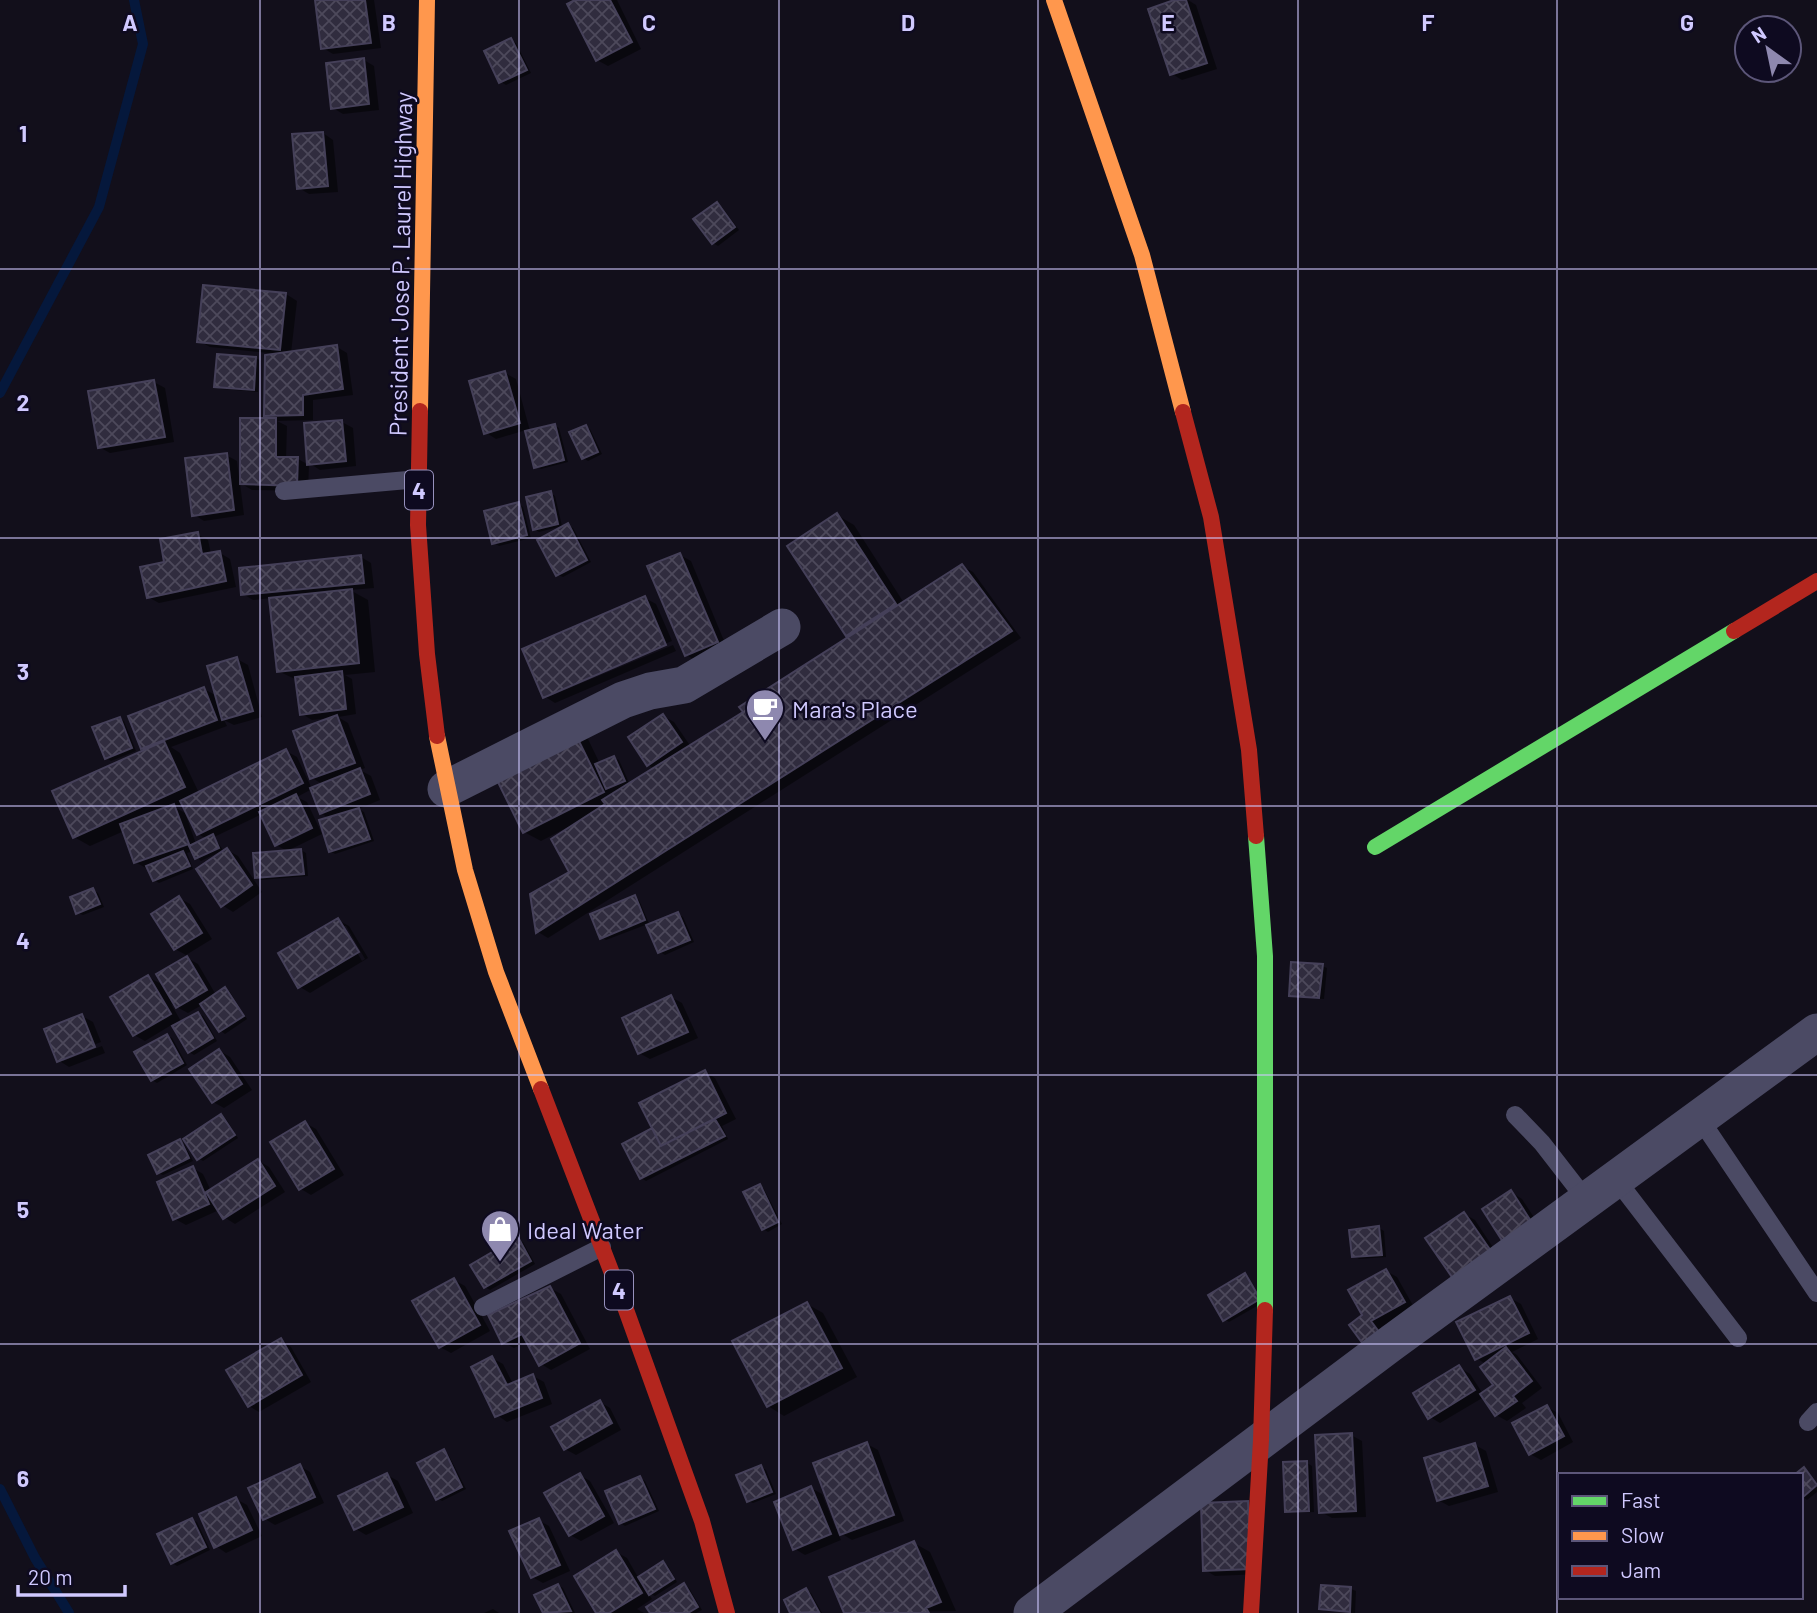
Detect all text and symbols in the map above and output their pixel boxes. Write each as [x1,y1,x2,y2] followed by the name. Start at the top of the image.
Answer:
[122,8,138,36] text: A
[382,8,396,36] text: B
[642,8,656,36] text: C
[901,8,915,36] text: D
[1161,8,1175,36] text: E
[1422,8,1435,36] text: F
[1680,8,1694,36] text: G
[1733,14,1803,84] north arrow
[1747,21,1770,47] text: N
[382,92,418,436] street label: President Jose P. Laurel Highway
[19,119,27,147] text: 1
[17,388,29,416] text: 2
[405,470,433,510] road number: 4
[17,657,29,685] text: 3
[744,687,786,742] cafe icon: Mara's Place
[792,694,918,723] place label: Mara's Place
[16,926,30,954] text: 4
[17,1195,29,1223] text: 5
[479,1208,521,1263] shop icon: Ideal Water
[527,1215,644,1244] place label: Ideal Water
[605,1270,633,1310] road number: 4
[17,1464,29,1492] text: 6
[1558,1473,1803,1599] legend
[1621,1487,1661,1512] text: Fast
[1621,1522,1664,1547] text: Slow
[18,1554,124,1598] scale bar
[1621,1557,1661,1582] text: Jam
[28,1564,73,1589] text: 20 m

